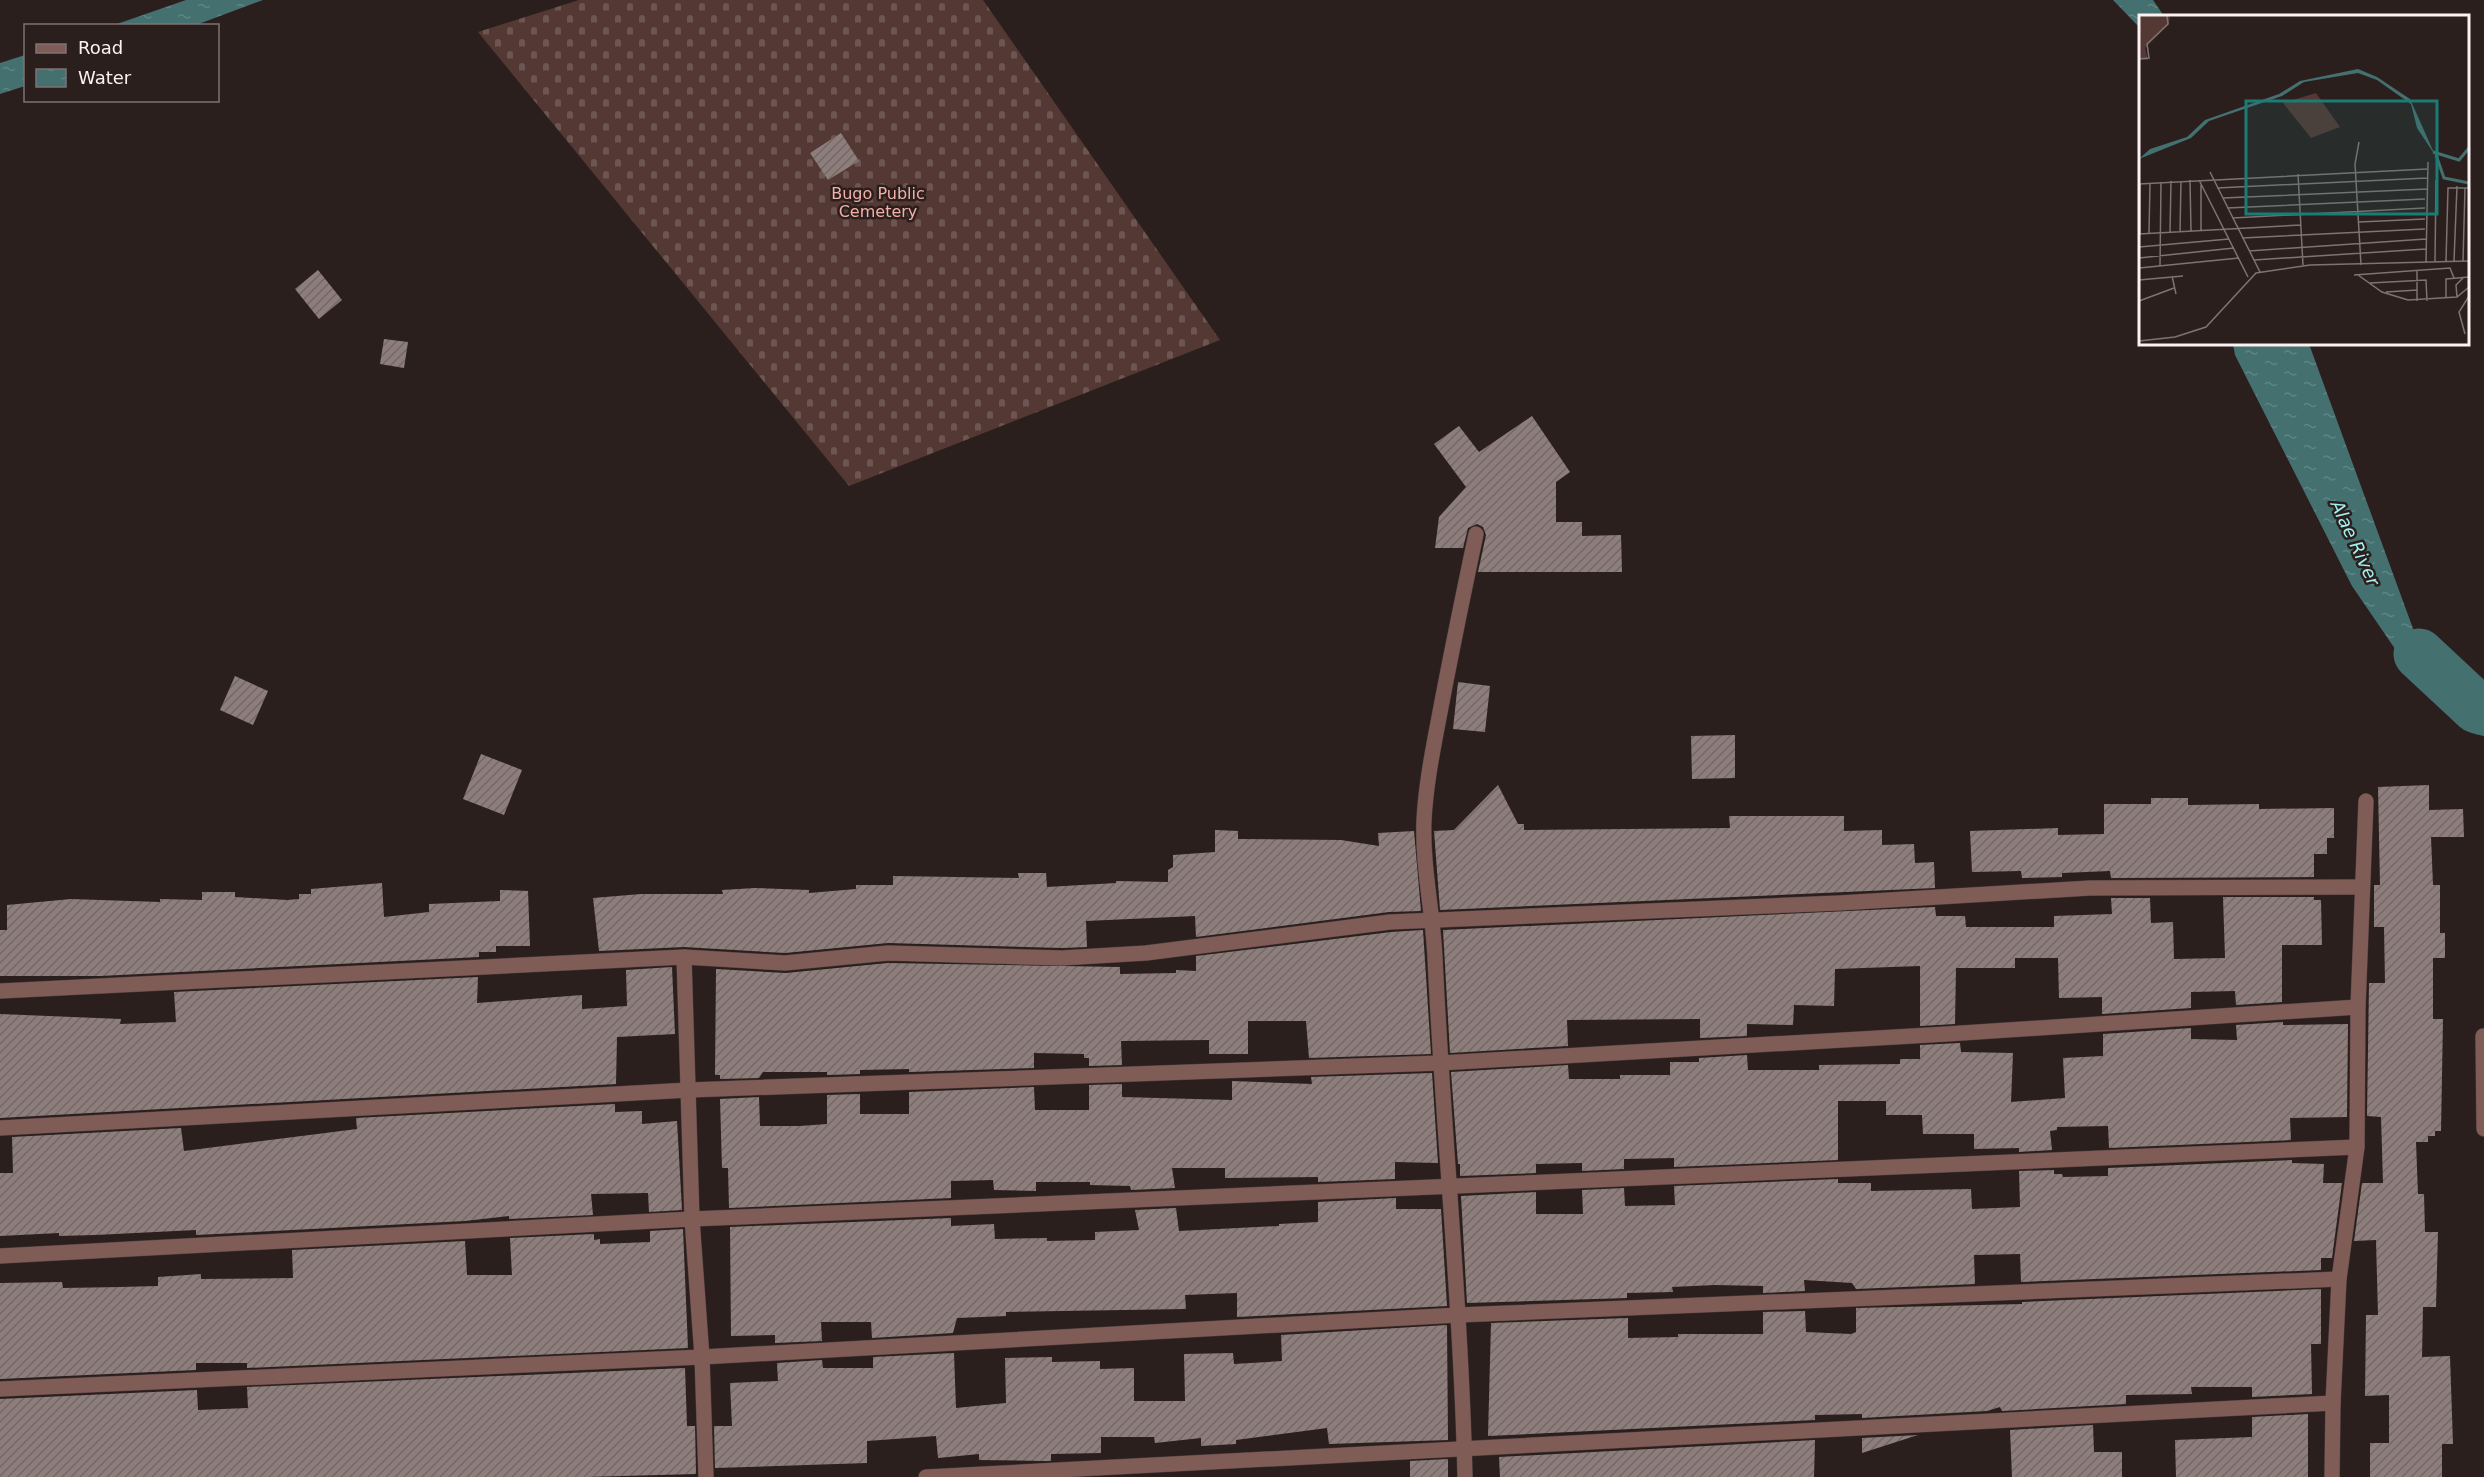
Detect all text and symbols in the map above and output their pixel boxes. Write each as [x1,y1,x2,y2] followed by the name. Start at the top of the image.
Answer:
[2139,15,2469,345] inset map
[24,24,219,102] legend
[78,37,123,58] text: Road
[78,67,132,88] text: Water
[831,184,925,221] park label: Bugo Public Cemetery
[2326,496,2385,590] water label: Alae River

